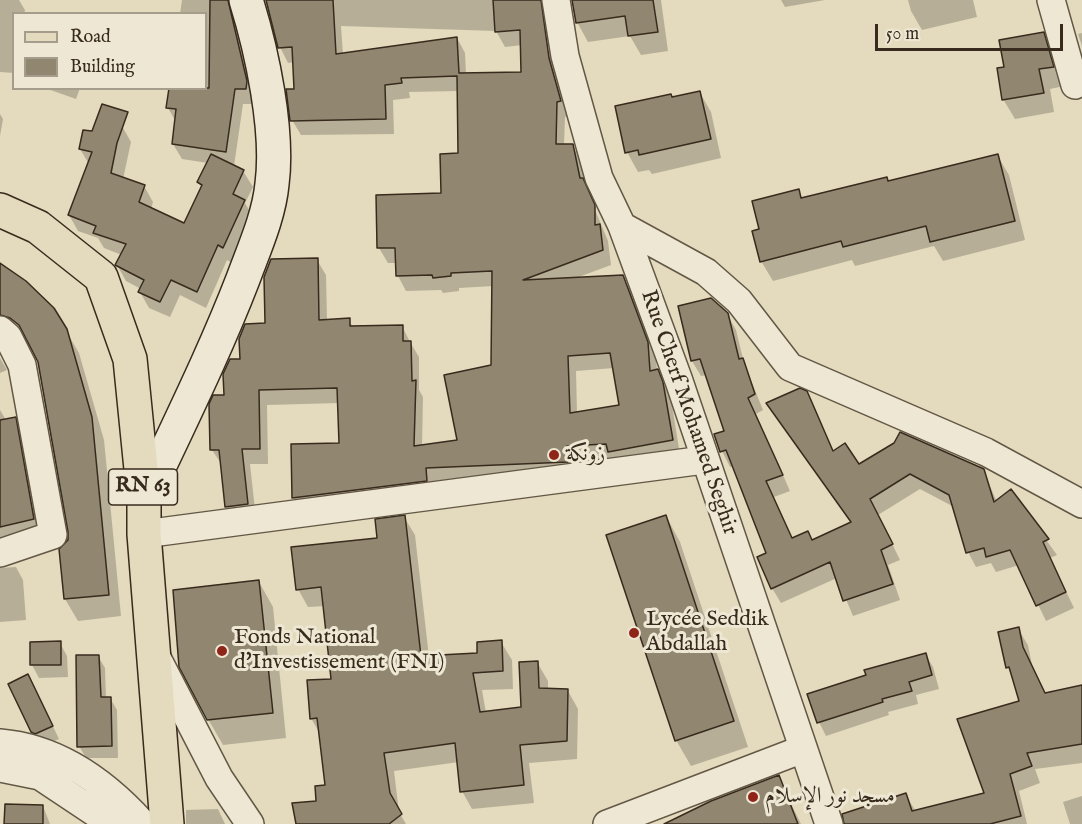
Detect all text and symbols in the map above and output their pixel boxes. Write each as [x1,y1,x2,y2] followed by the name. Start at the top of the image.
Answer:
[12,12,207,90] legend
[878,12,1066,50] scale bar
[886,23,919,46] text: 50 m
[70,26,111,49] text: Road
[70,56,135,79] text: Building
[634,287,742,539] street label: Rue Cherf Mohamed Seghir
[566,442,605,468] place label: زونكة
[547,448,561,462] marker: زونكة
[108,469,178,505] road number: RN 63
[646,607,769,658] place label: Lycée Seddik Abdallah
[234,625,444,676] place label: Fonds National d'Investissement (FNI)
[627,626,641,640] marker: Lycée Seddik Abdallah
[215,644,229,658] marker: Fonds National d'Investissement (FNI)
[765,784,895,810] place label: مسجد نور الإسلام
[746,790,760,804] marker: مسجد نور الإسلام

